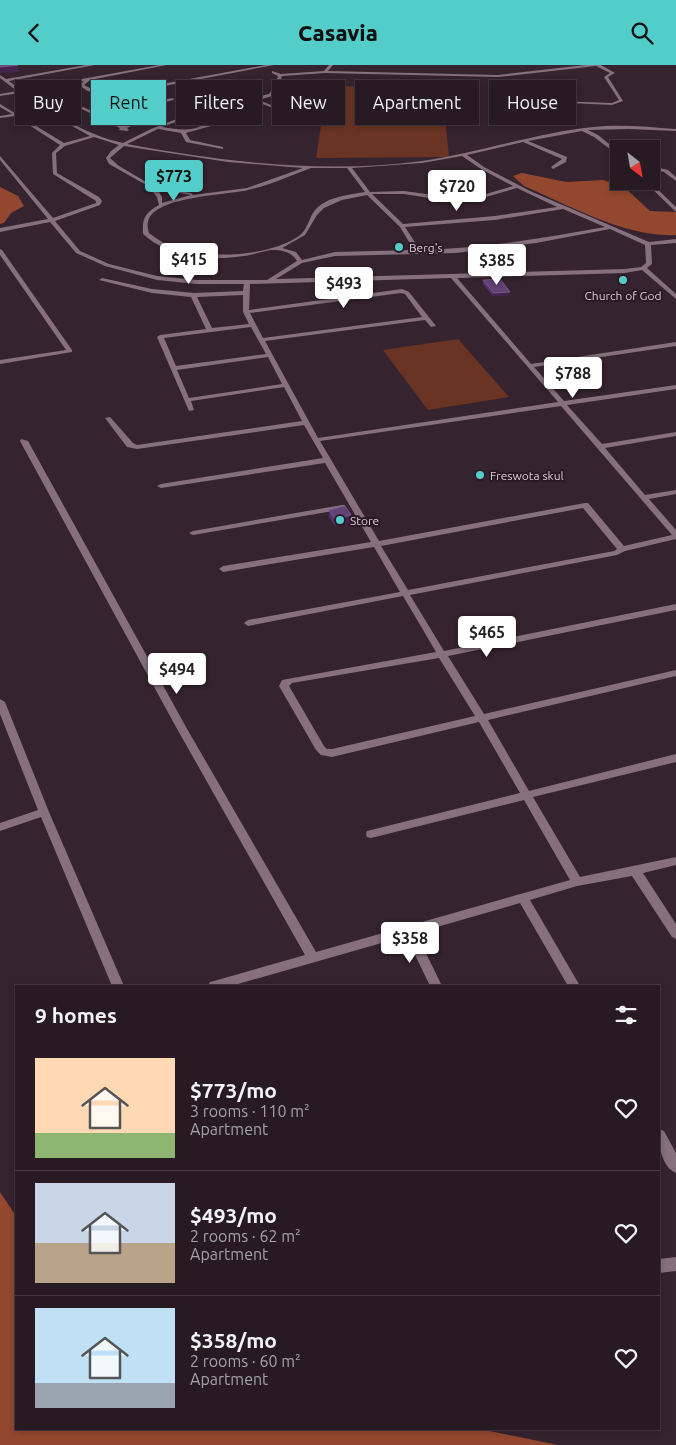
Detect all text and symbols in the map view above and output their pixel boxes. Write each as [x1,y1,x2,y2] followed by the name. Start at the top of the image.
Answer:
[20,19,48,47] icon: back
[628,19,656,47] icon: search
[298,20,378,45] text: Casavia
[15,80,81,125] chip: Buy
[91,80,166,125] chip: Rent
[176,80,262,125] chip: Filters
[272,80,345,125] chip: New
[355,80,479,125] chip: Apartment
[489,80,576,125] chip: House
[610,140,660,190] north arrow
[610,140,660,190] map controls
[144,159,204,202] pin: $773
[156,167,192,185] text: $773
[427,169,487,212] pin: $720
[439,177,475,195] text: $720
[393,241,405,253] marker: Berg's
[409,241,443,254] place label: Berg's
[159,243,219,285] pin: $415
[467,243,527,286] pin: $385
[171,250,207,268] text: $415
[479,251,515,269] text: $385
[314,267,374,309] pin: $493
[326,274,362,292] text: $493
[617,274,629,286] marker: Church of God
[584,289,662,302] place label: Church of God
[543,357,603,399] pin: $788
[555,364,591,382] text: $788
[474,469,486,481] marker: Freswota skul
[490,469,564,482] place label: Freswota skul
[334,514,346,526] marker: Store
[350,514,379,527] place label: Store
[457,615,517,658] pin: $465
[469,623,505,641] text: $465
[147,653,207,695] pin: $494
[159,660,195,678] text: $494
[380,921,440,964] pin: $358
[392,929,428,947] text: $358
[612,1001,640,1029] icon: filters
[35,1003,117,1027] text: 9 homes
[75,1078,135,1138] icon: home
[190,1078,277,1102] text: $773/mo
[612,1094,640,1122] icon: heart
[190,1102,310,1120] text: 3 rooms · 110 m²
[190,1120,268,1138] text: Apartment
[75,1203,135,1263] icon: home
[190,1203,277,1227] text: $493/mo
[612,1219,640,1247] icon: heart
[190,1227,301,1245] text: 2 rooms · 62 m²
[190,1245,268,1263] text: Apartment
[75,1328,135,1388] icon: home
[190,1328,277,1352] text: $358/mo
[612,1344,640,1372] icon: heart
[190,1352,301,1370] text: 2 rooms · 60 m²
[190,1370,268,1388] text: Apartment

